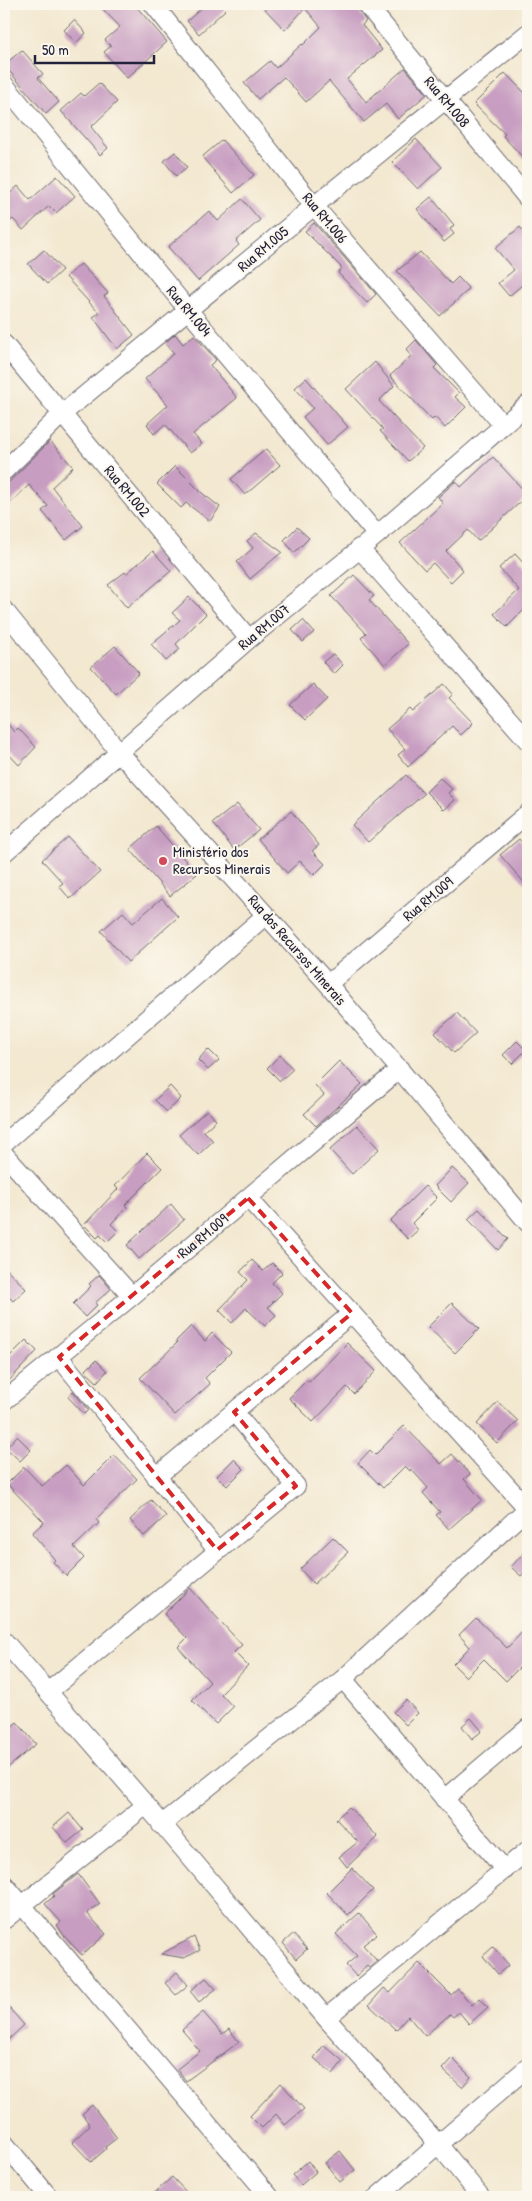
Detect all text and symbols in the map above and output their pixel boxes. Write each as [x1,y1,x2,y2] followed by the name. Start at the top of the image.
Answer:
[35,32,154,64] scale bar
[42,39,69,60] text: 50 m
[420,72,475,132] street label: Rua RM.008
[298,188,353,248] street label: Rua RM.006
[233,221,293,276] street label: Rua RM.005
[162,281,217,341] street label: Rua RM.004
[100,460,155,521] street label: Rua RM.002
[233,599,294,655] street label: Rua RM.007
[173,841,270,879] place label: Ministério dos Recursos Minerais
[157,855,169,867] marker: Ministério dos Recursos Minerais
[398,871,458,926] street label: Rua RM.009
[243,890,352,1010] street label: Rua dos Recursos Minerais
[173,1208,233,1263] street label: Rua RM.009

